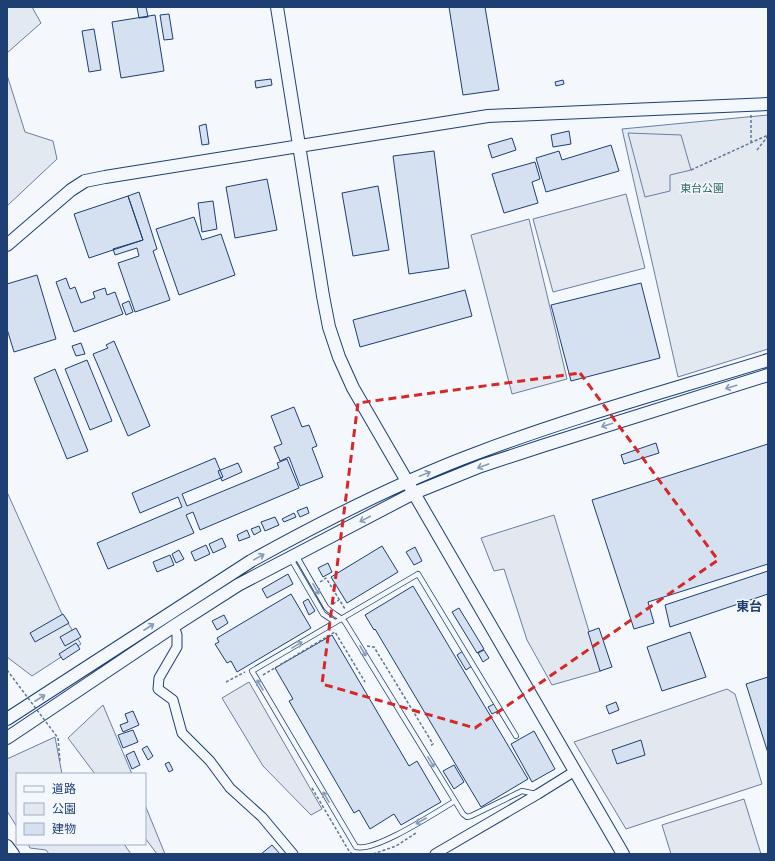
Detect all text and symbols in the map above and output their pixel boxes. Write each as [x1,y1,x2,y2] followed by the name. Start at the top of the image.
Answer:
[680,182,724,194] park label: 東台公園
[724,384,737,391] one-way arrow
[600,422,613,429] one-way arrow
[477,462,489,470] one-way arrow
[418,470,430,477] one-way arrow
[359,516,371,524] one-way arrow
[252,553,264,560] one-way arrow
[312,583,320,595] one-way arrow
[736,599,762,614] district label: 東台
[143,623,155,631] one-way arrow
[290,640,302,648] one-way arrow
[359,645,367,657] one-way arrow
[256,679,264,691] one-way arrow
[34,693,46,701] one-way arrow
[427,756,435,768] one-way arrow
[16,773,146,845] legend
[52,782,76,796] text: 道路
[322,791,330,803] one-way arrow
[52,802,76,816] text: 公園
[415,817,427,825] one-way arrow
[52,822,76,836] text: 建物

